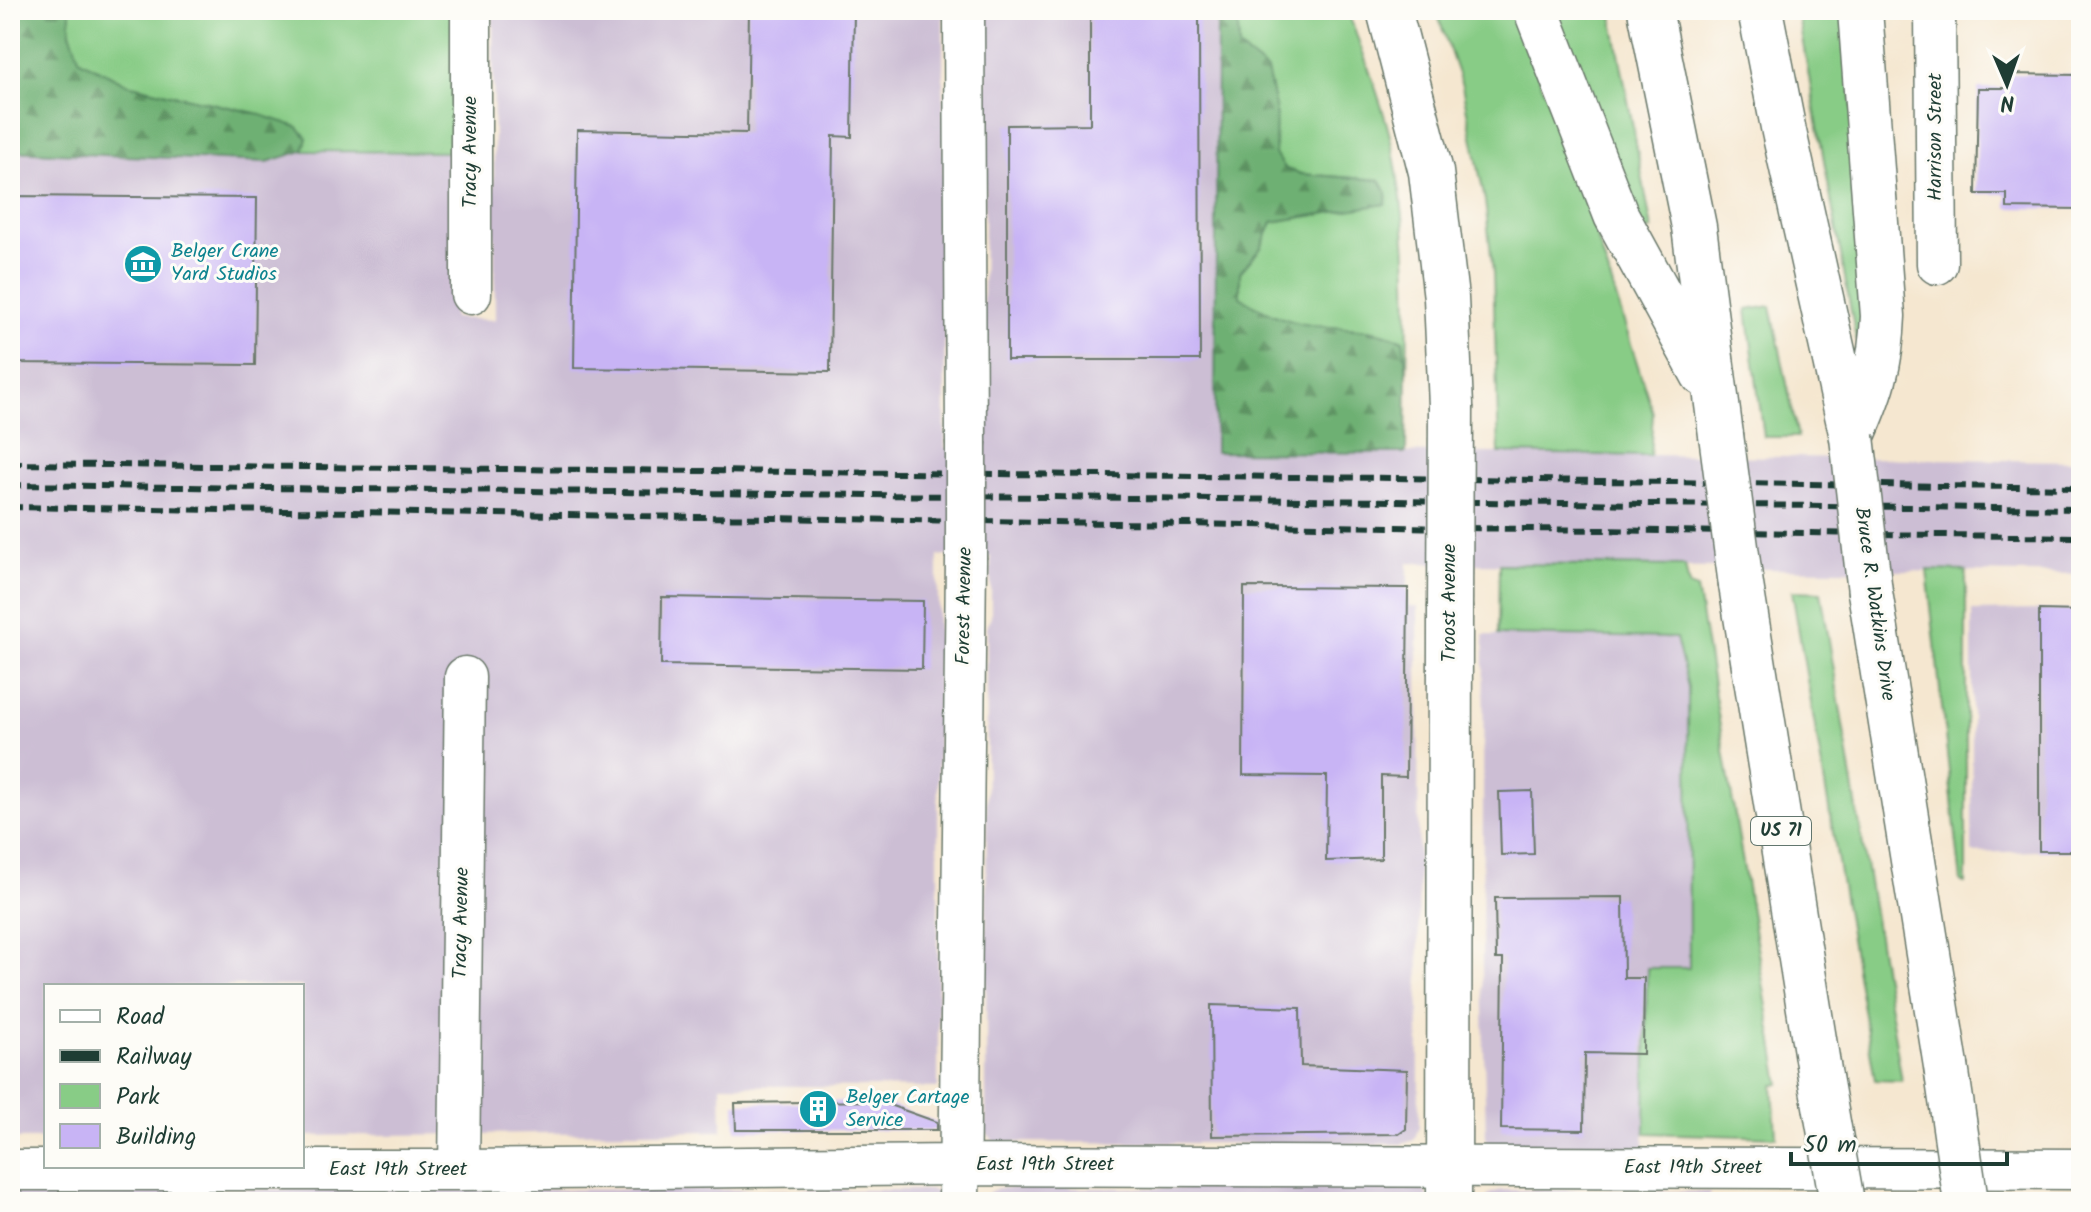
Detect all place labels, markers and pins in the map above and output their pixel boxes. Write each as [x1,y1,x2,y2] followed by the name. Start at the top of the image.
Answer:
[171,236,278,291] place label: Belger Crane Yard Studios
[122,243,164,285] museum icon: Belger Crane Yard Studios
[846,1082,969,1137] place label: Belger Cartage Service
[797,1088,839,1130] building icon: Belger Cartage Service

